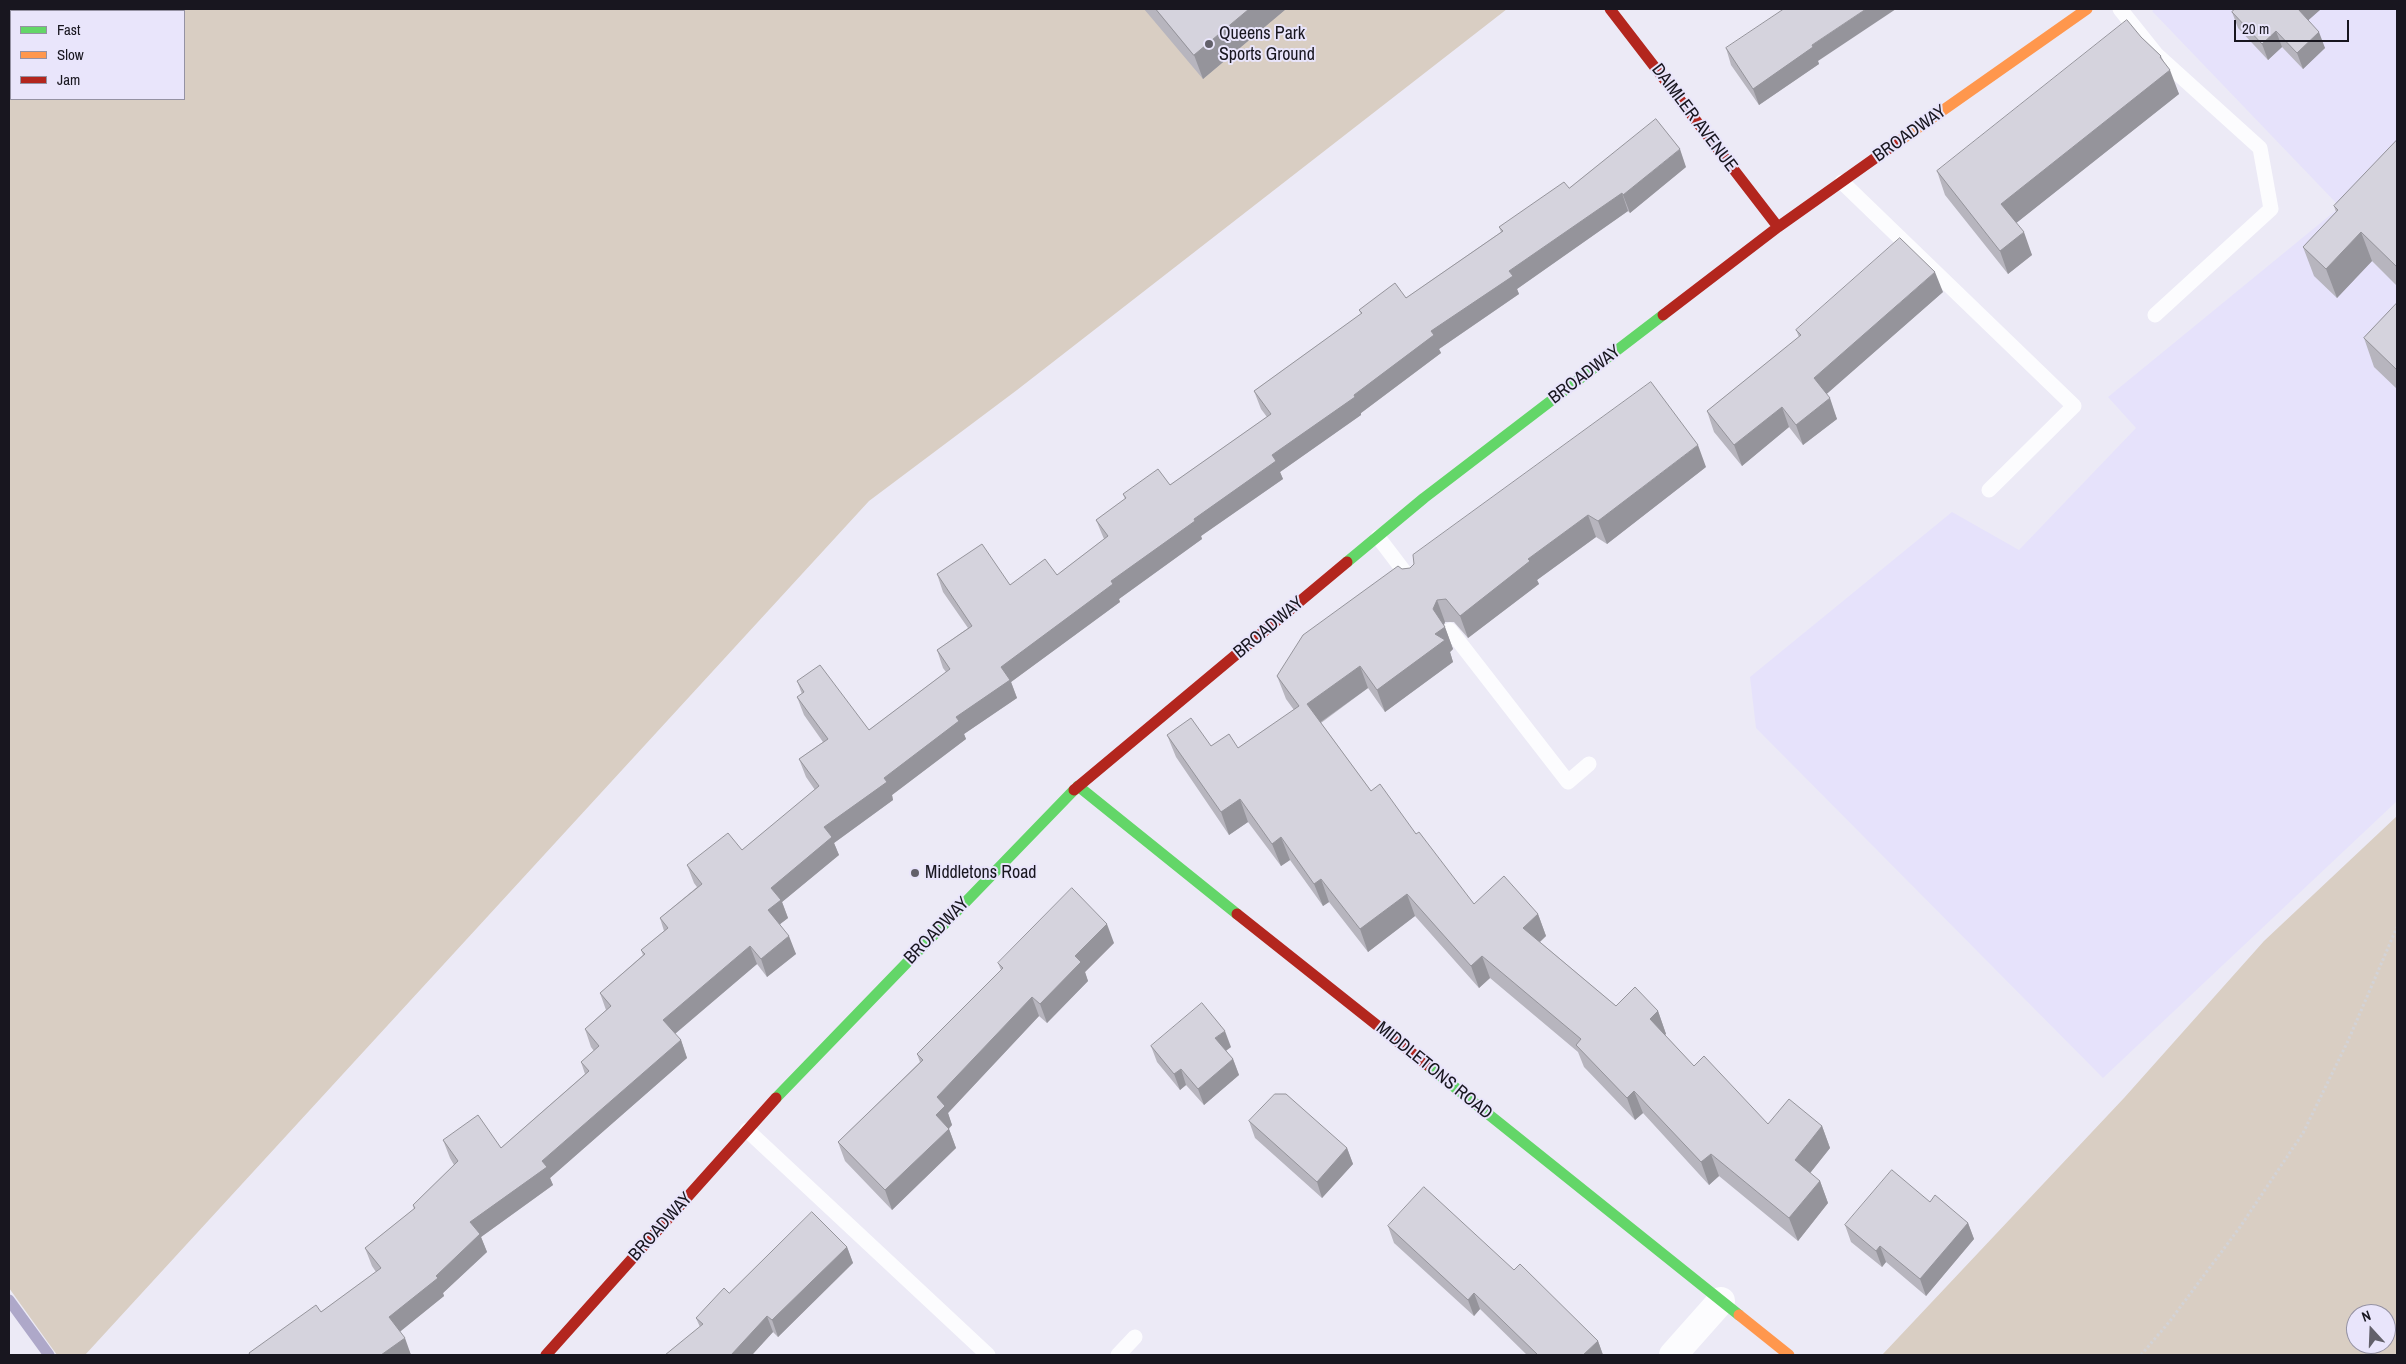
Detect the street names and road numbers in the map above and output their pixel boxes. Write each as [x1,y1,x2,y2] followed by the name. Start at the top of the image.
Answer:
[1646,60,1742,176] street label: DAIMLER AVENUE
[1869,101,1951,167] street label: BROADWAY
[1545,341,1625,409] street label: BROADWAY
[1230,593,1308,663] street label: BROADWAY
[900,893,974,969] street label: BROADWAY
[1372,1018,1496,1124] street label: MIDDLETONS ROAD
[625,1188,697,1266] street label: BROADWAY

